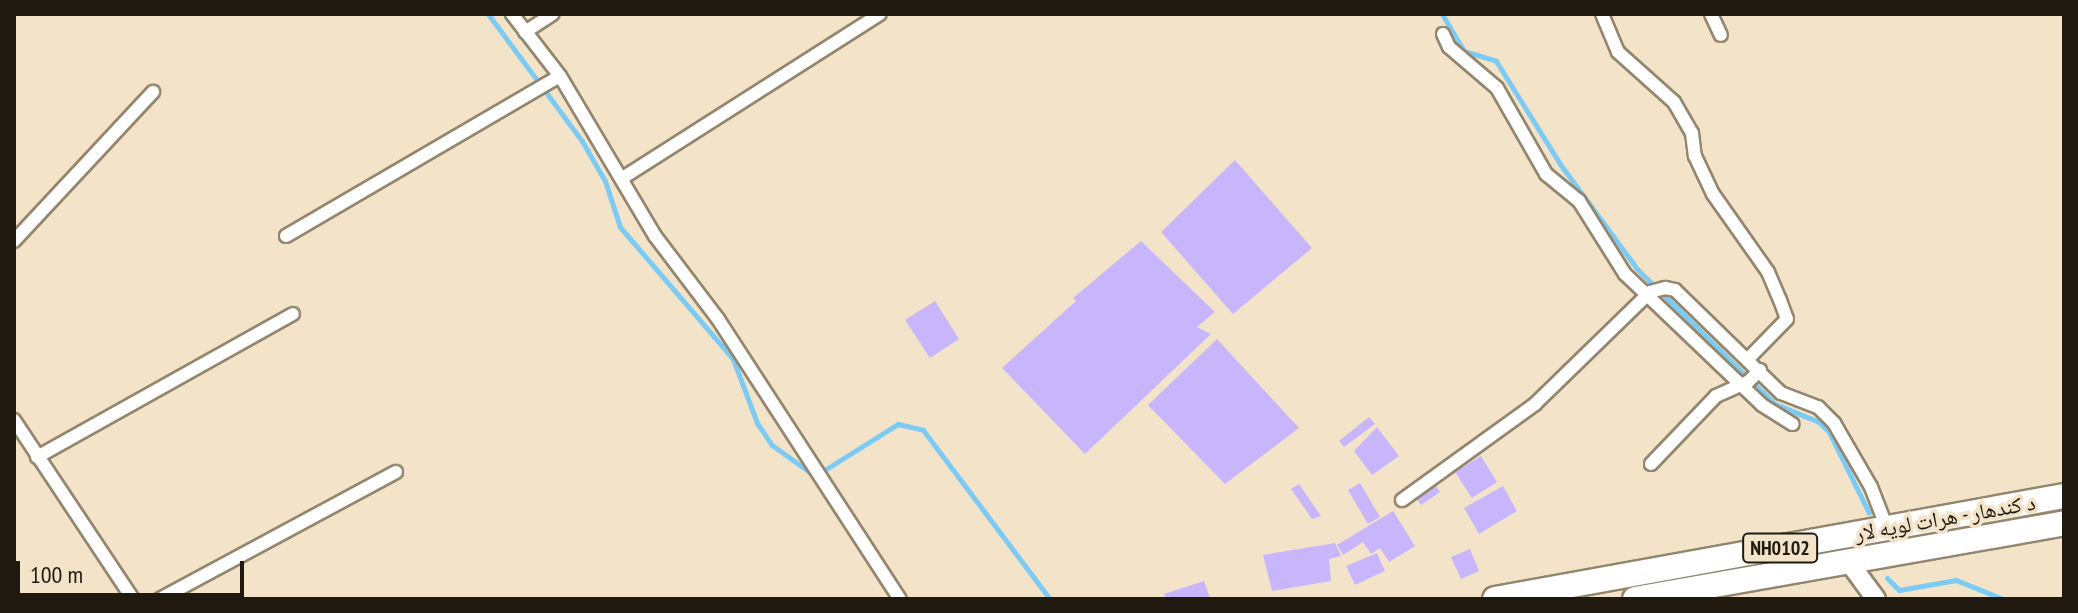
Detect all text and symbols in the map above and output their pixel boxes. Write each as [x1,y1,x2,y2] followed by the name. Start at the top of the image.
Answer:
[1852,489,2038,547] street label: د کندهار - هرات لويه لار
[1742,532,1818,564] road number: NH0102
[20,545,248,595] scale bar
[30,559,83,590] text: 100 m

